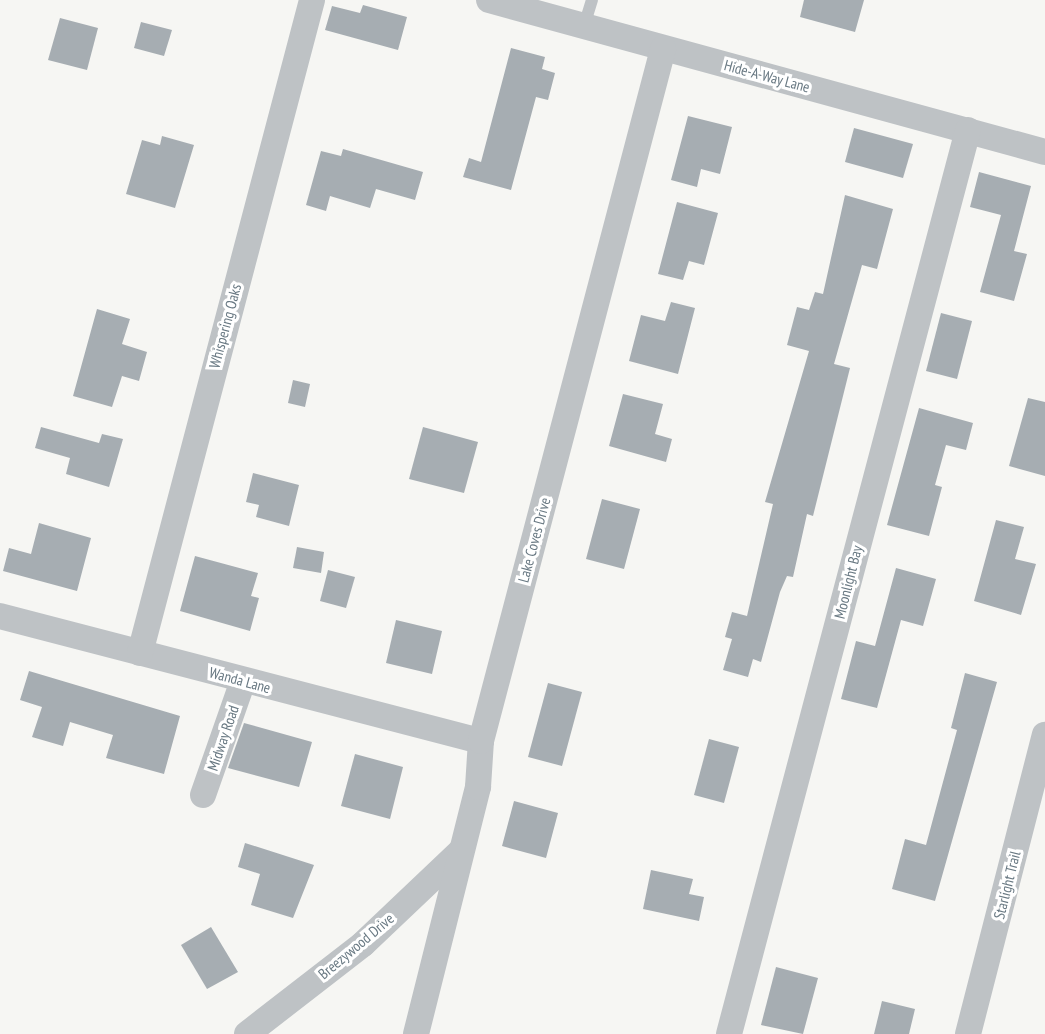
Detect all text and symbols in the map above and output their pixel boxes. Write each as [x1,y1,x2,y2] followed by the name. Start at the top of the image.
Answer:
[722,56,812,96] street label: Hide-A-Way Lane
[205,282,245,370] street label: Whispering Oaks
[514,495,554,585] street label: Lake Coves Drive
[830,543,866,621] street label: Moonlight Bay
[207,663,273,697] street label: Wanda Lane
[203,703,243,773] street label: Midway Road
[990,849,1024,921] street label: Starlight Trail
[315,909,397,983] street label: Breezywood Drive

